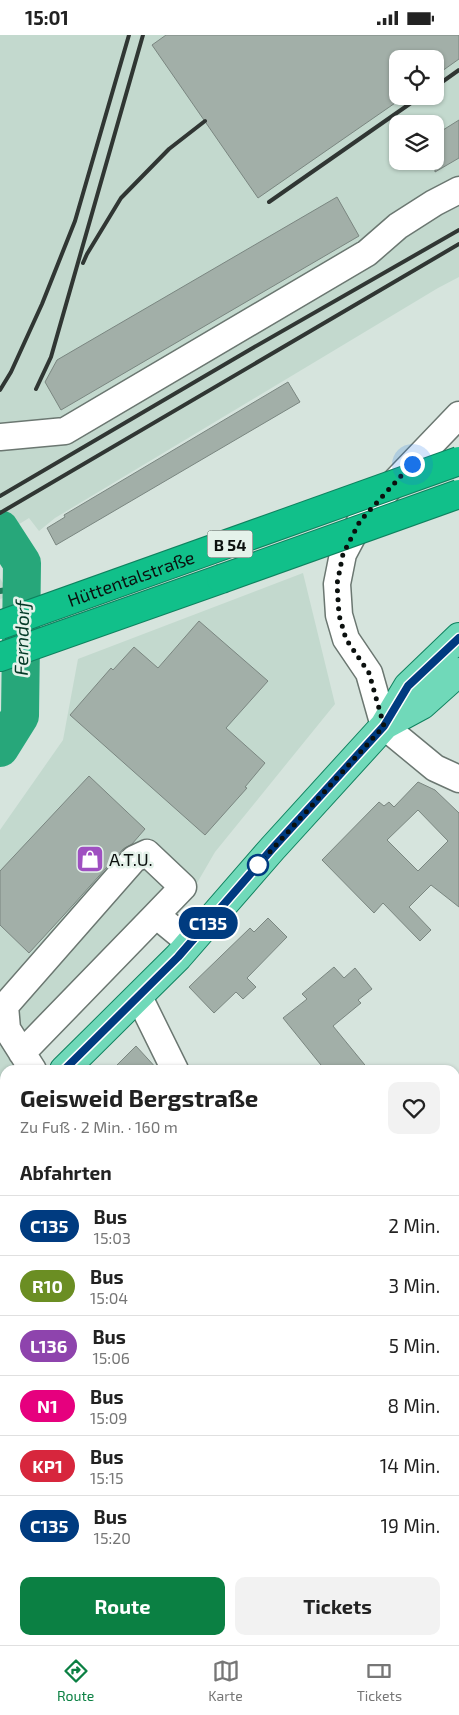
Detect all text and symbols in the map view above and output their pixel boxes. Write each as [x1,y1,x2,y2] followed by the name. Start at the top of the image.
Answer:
[25,6,69,29] text: 15:01
[389,50,444,170] map controls
[389,50,444,105] button: locate
[389,115,444,170] button: layers
[400,452,425,477] your location
[208,531,252,557] road number: B 54
[64,545,197,611] street label: Hüttentalstraße
[9,598,33,676] water label: Ferndorf
[75,844,105,874] shop icon: A.T.U.
[109,848,153,870] place label: A.T.U.
[247,854,269,876] unlabelled marker
[173,907,243,939] line badge: C135
[189,912,227,934] text: C135
[388,1082,440,1134] button: heart
[20,1083,258,1112] text: Geisweid Bergstraße
[20,1117,178,1136] text: Zu Fuß · 2 Min. · 160 m
[20,1161,112,1184] text: Abfahrten
[94,1205,127,1228] text: Bus
[388,1214,440,1237] text: 2 Min.
[30,1215,69,1237] text: C135
[94,1228,131,1247] text: 15:03
[90,1265,124,1288] text: Bus
[388,1274,440,1297] text: 3 Min.
[32,1275,63,1297] text: R10
[90,1288,128,1307] text: 15:04
[92,1325,126,1348] text: Bus
[389,1334,440,1357] text: 5 Min.
[30,1335,67,1357] text: L136
[92,1348,130,1367] text: 15:06
[90,1385,124,1408] text: Bus
[387,1394,440,1417] text: 8 Min.
[37,1395,58,1417] text: N1
[90,1408,128,1427] text: 15:09
[90,1445,124,1468] text: Bus
[380,1454,440,1477] text: 14 Min.
[32,1455,63,1477] text: KP1
[90,1468,124,1487] text: 15:15
[94,1505,127,1528] text: Bus
[381,1514,440,1537] text: 19 Min.
[30,1515,69,1537] text: C135
[94,1528,131,1547] text: 15:20
[20,1577,225,1635] button: Route
[235,1577,440,1635] button: Tickets
[57,1657,94,1704] tab: Route
[208,1657,243,1704] tab: Karte
[357,1657,402,1704] tab: Tickets

